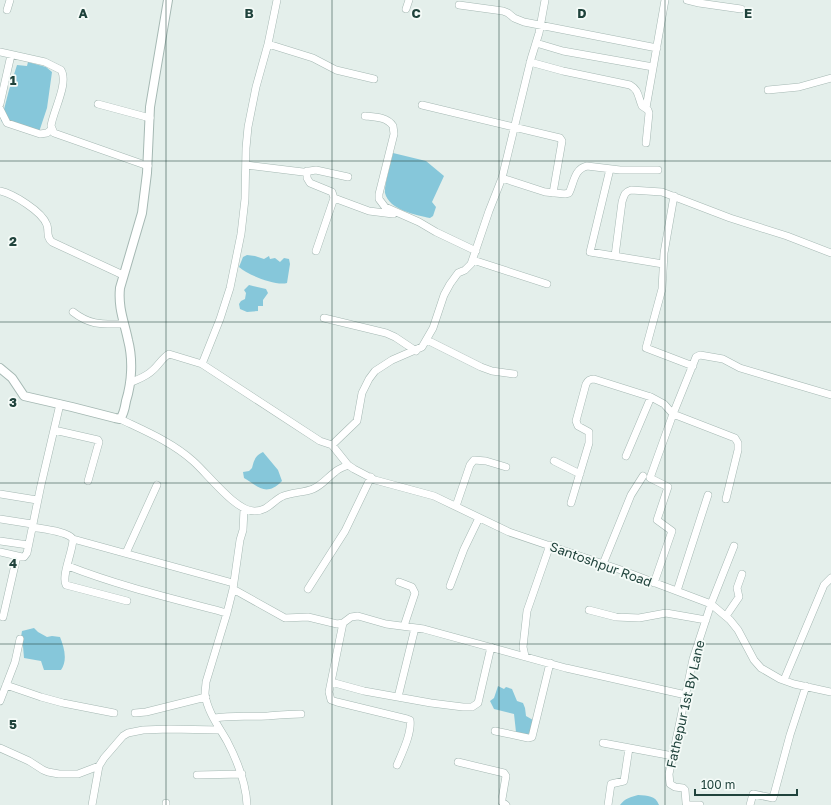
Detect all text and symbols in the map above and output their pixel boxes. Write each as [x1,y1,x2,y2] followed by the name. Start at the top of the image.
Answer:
[78,5,88,21] text: A
[244,5,254,21] text: B
[411,5,421,21] text: C
[577,5,587,21] text: D
[744,5,752,21] text: E
[10,72,17,88] text: 1
[9,233,17,249] text: 2
[9,394,17,410] text: 3
[548,538,654,590] street label: Santoshpur Road
[9,555,17,571] text: 4
[662,638,708,770] street label: Fathepur 1st By Lane
[9,716,17,732] text: 5
[695,771,797,797] scale bar
[701,777,735,792] text: 100 m

